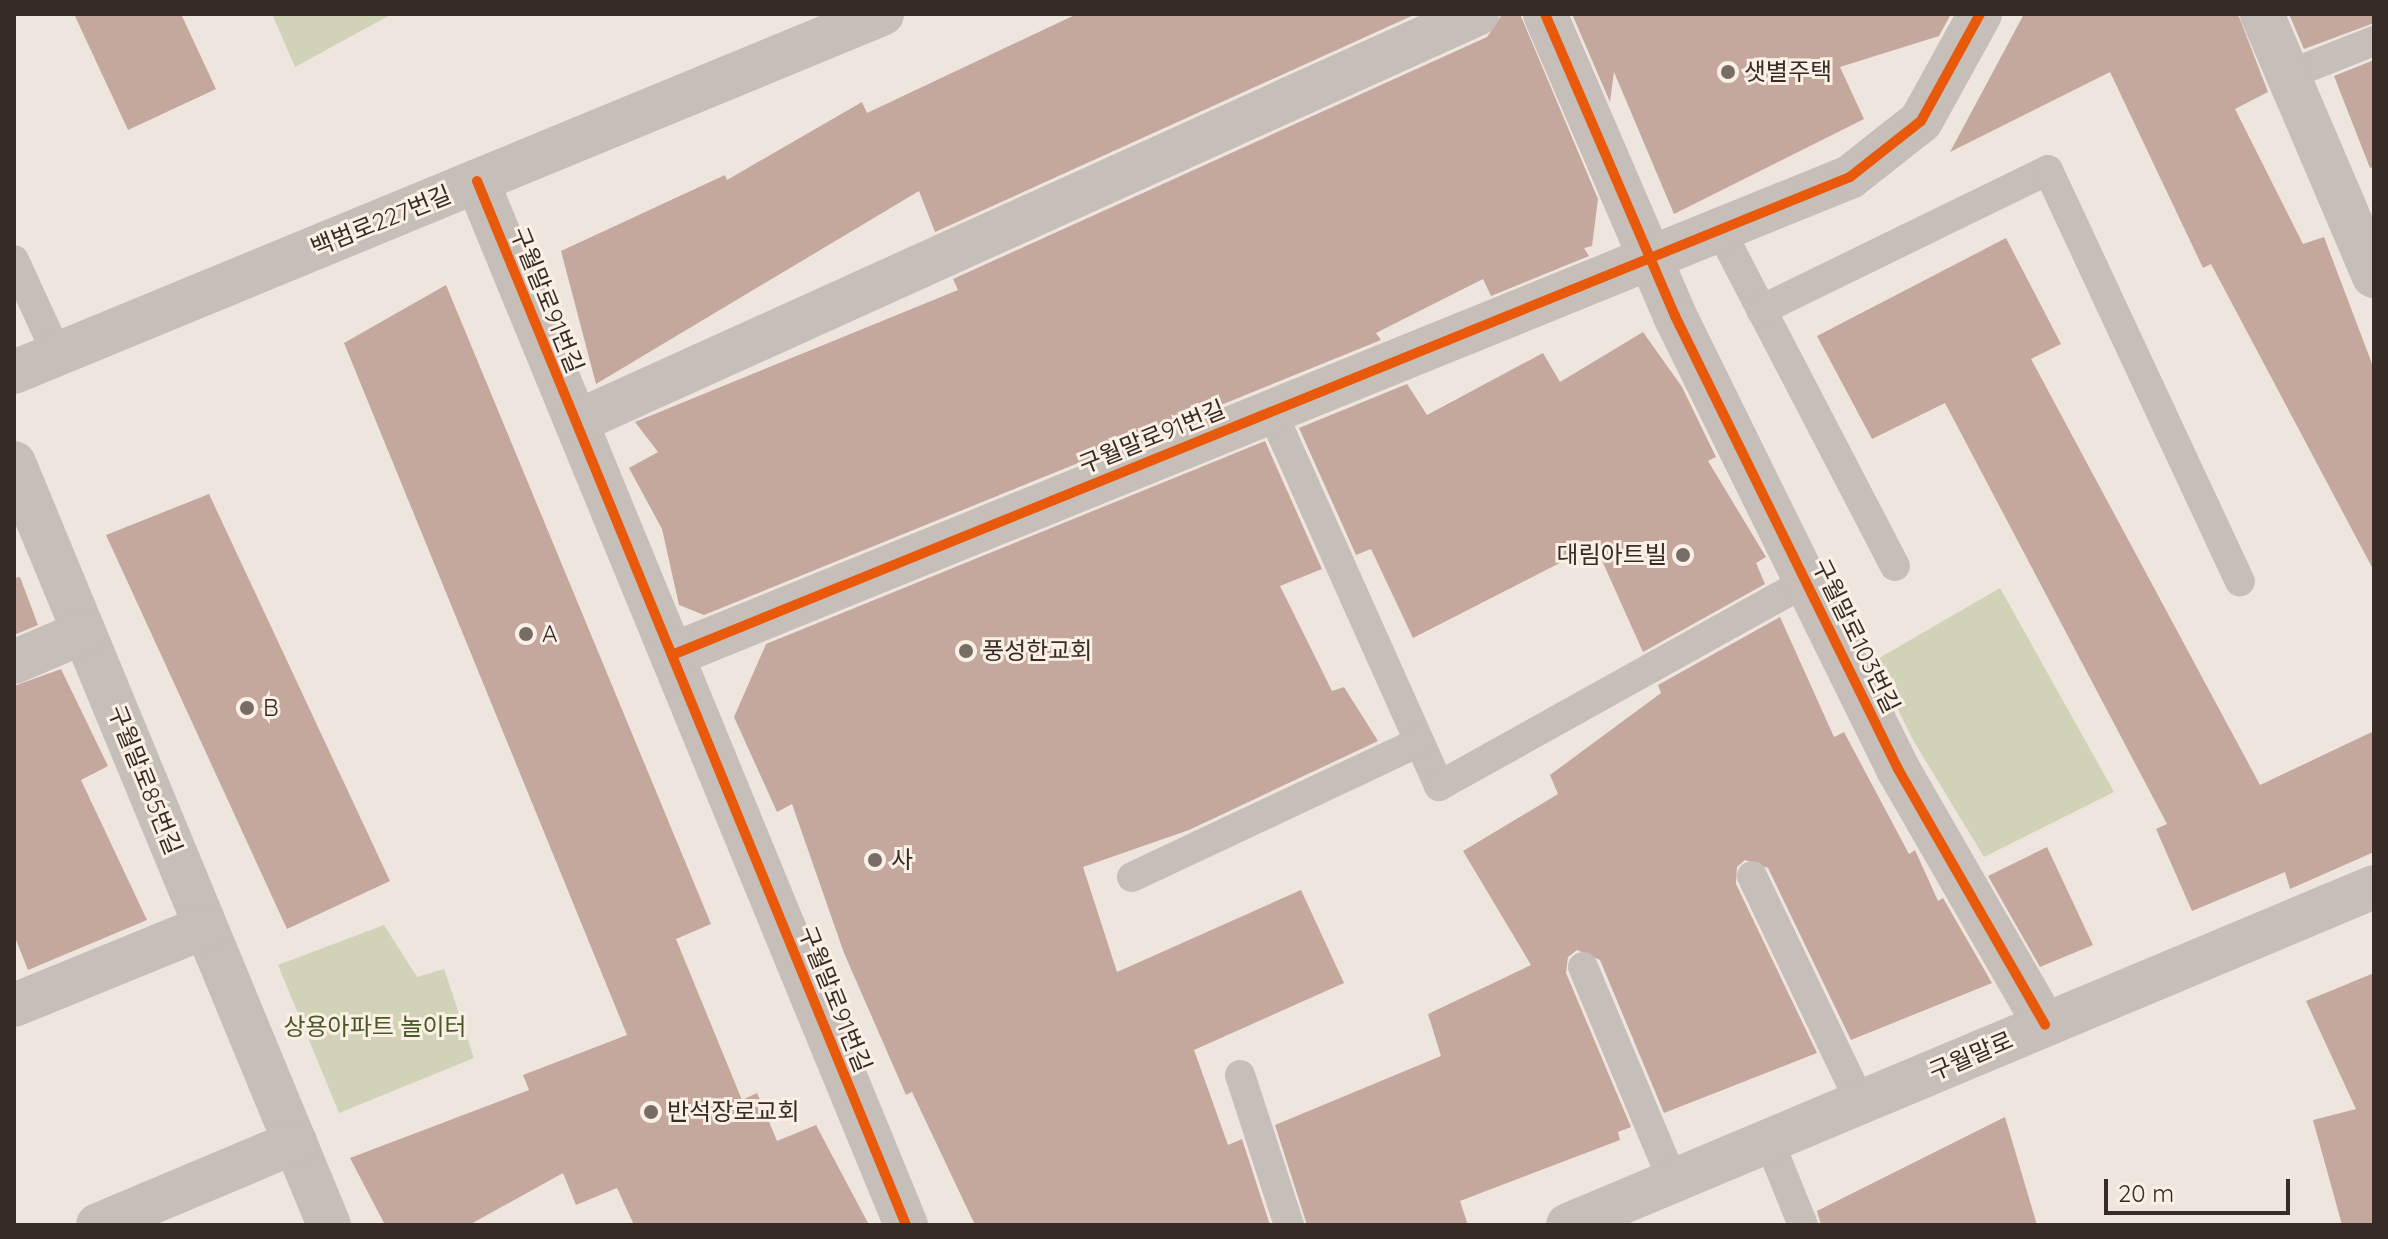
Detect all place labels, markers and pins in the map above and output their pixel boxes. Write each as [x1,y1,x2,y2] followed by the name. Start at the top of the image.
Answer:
[1744,58,1832,86] place label: 샛별주택
[1719,63,1737,81] marker: 샛별주택
[1557,541,1667,569] place label: 대림아트빌
[1674,546,1692,564] marker: 대림아트빌
[542,620,558,648] place label: A
[517,625,535,643] marker: A
[982,637,1092,665] place label: 풍성한교회
[957,642,975,660] marker: 풍성한교회
[263,694,279,722] place label: B
[238,699,256,717] marker: B
[891,846,913,874] place label: 사
[866,851,884,869] marker: 사
[667,1098,799,1126] place label: 반석장로교회
[642,1103,660,1121] marker: 반석장로교회

